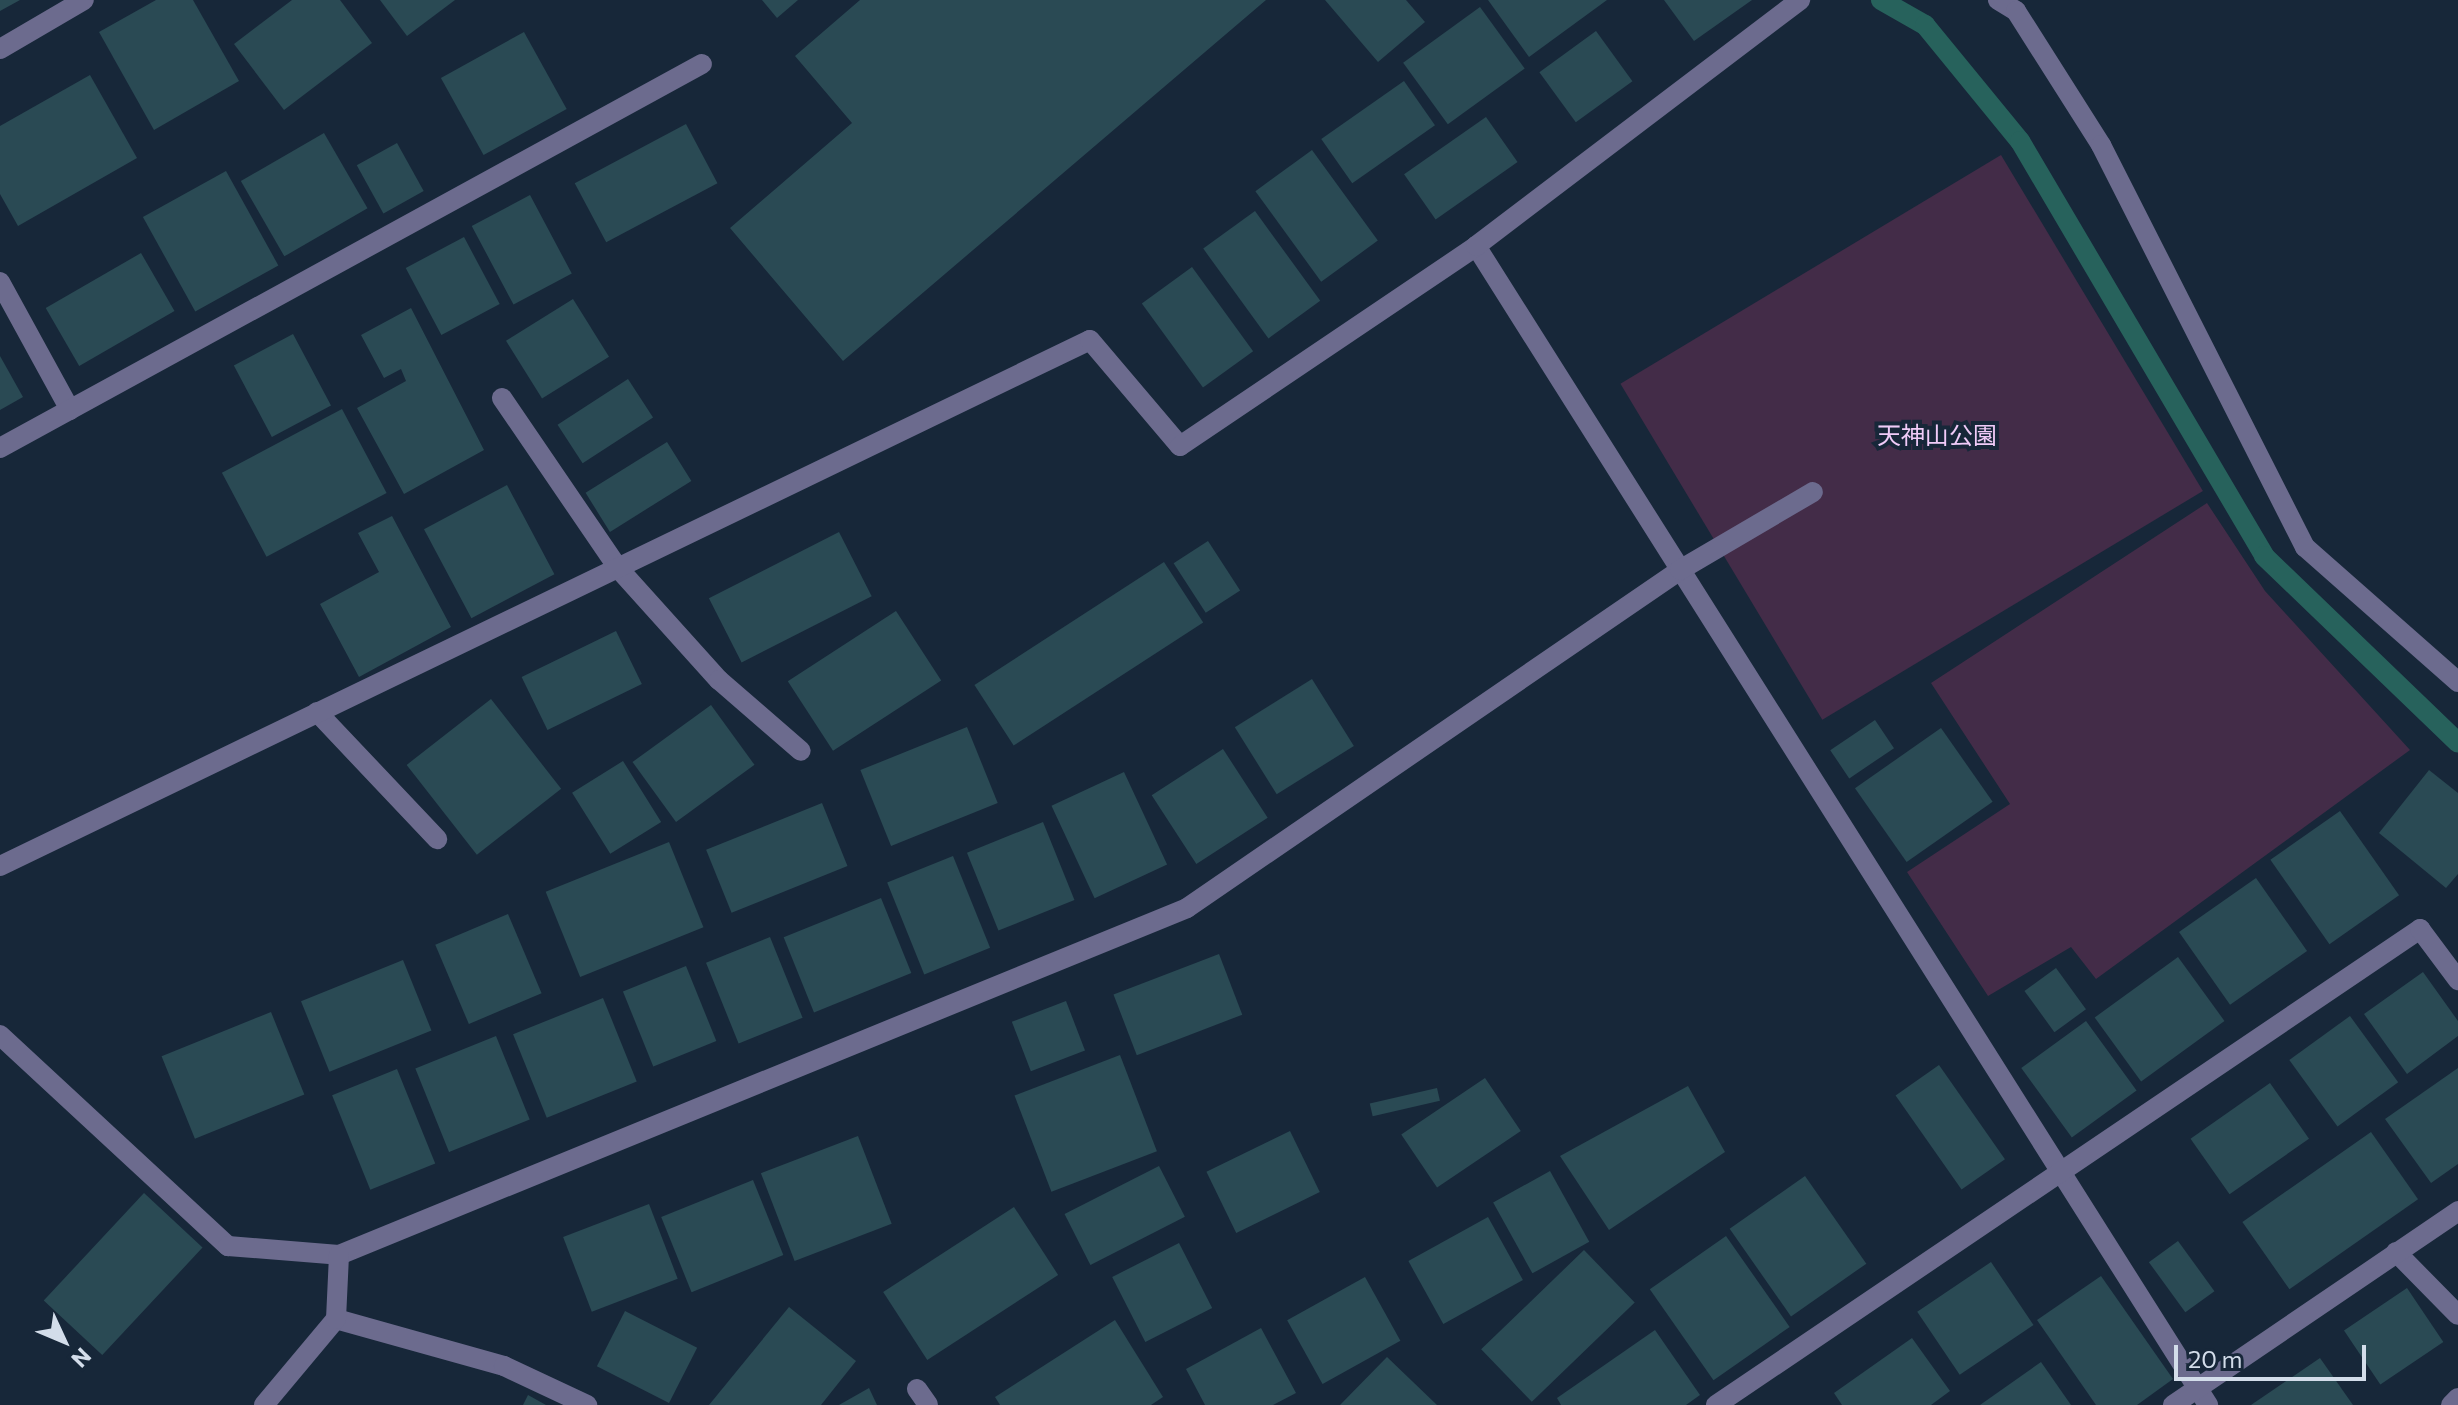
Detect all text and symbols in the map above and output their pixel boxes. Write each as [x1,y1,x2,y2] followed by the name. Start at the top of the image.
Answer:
[1877,421,1997,449] park label: 天神山公園
[24,1301,104,1381] north arrow
[2178,1329,2370,1379] scale bar
[66,1343,97,1373] text: N
[2188,1344,2242,1373] text: 20 m

